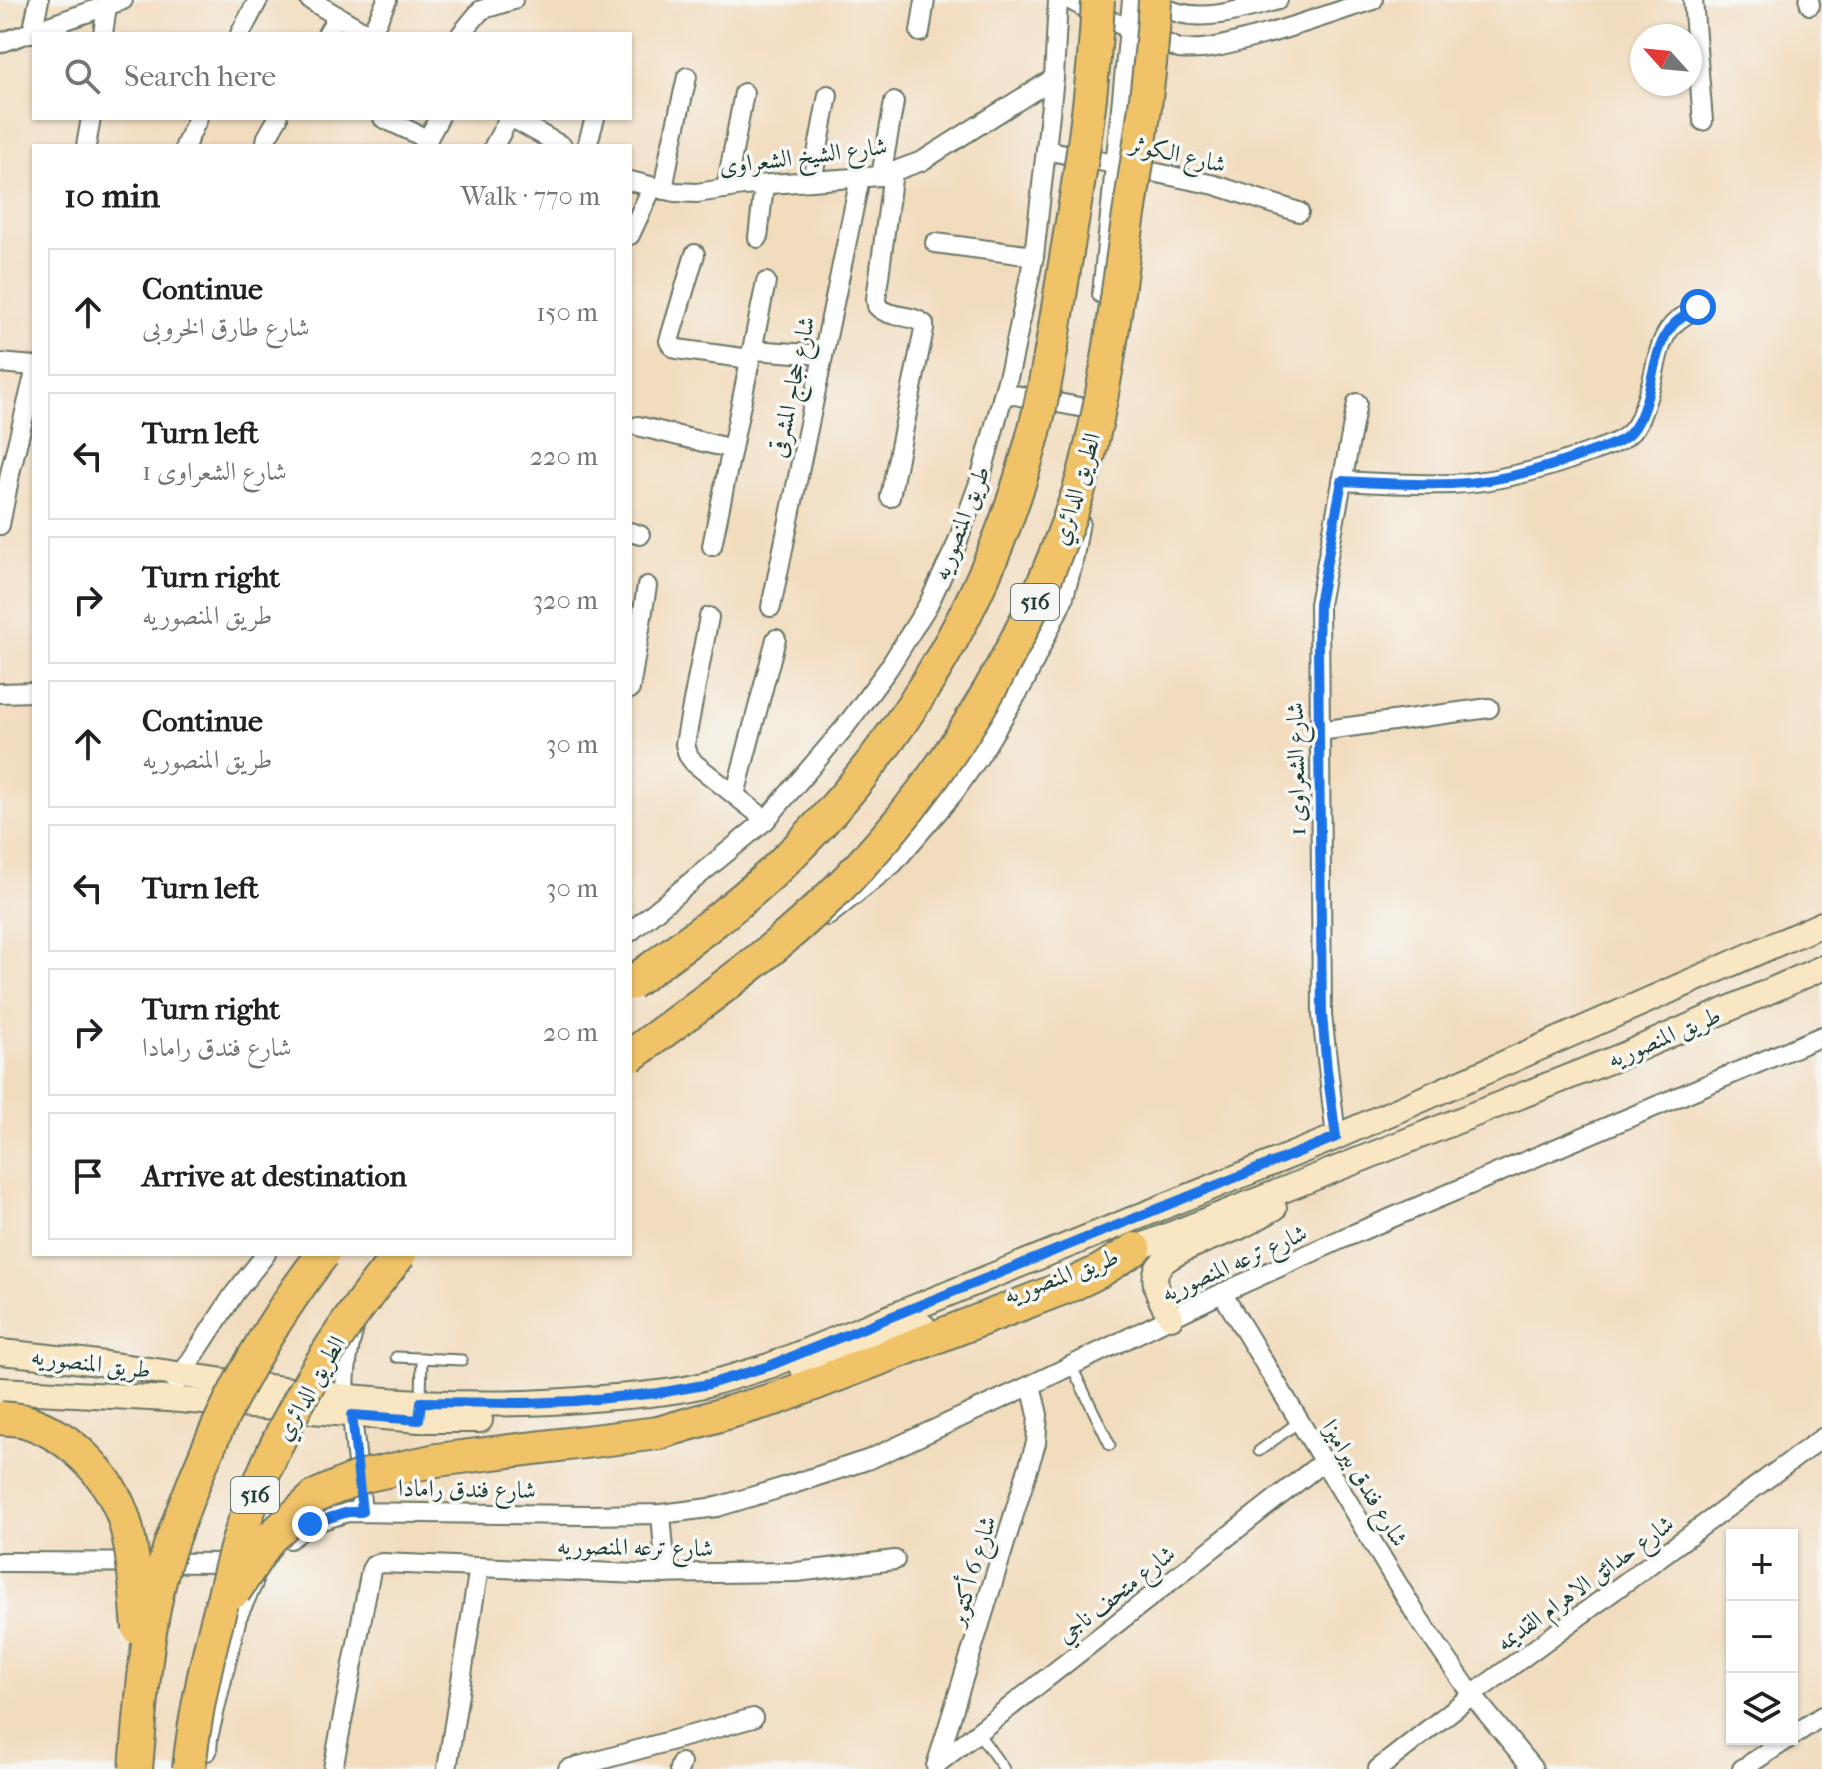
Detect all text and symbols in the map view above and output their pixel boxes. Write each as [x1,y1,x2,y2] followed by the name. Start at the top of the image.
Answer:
[1630,24,1702,96] north arrow
[32,32,632,120] search box
[60,54,104,98] icon: search
[124,59,276,94] text: Search here
[1123,129,1229,184] street label: شارع الكوثر
[717,132,890,187] street label: شارع الشيخ الشعراوى
[64,176,160,216] text: 10 min
[461,181,600,212] text: Walk · 770 m
[142,272,263,307] text: Continue
[1680,289,1716,325] route start
[66,290,110,334] icon: ahead
[536,297,598,328] text: 150 m
[142,312,310,343] text: شارع طارق الخروبى
[763,314,827,462] street label: شارع حجاج المشرقى
[142,416,259,451] text: Turn left
[1046,429,1111,550] street label: الطريق الدائري
[66,434,110,478] icon: left
[530,441,598,472] text: 220 m
[142,456,287,487] text: شارع الشعراوى 1
[926,462,997,585] street label: طريق المنصوريه
[142,560,280,595] text: Turn right
[66,578,110,622] icon: right
[1011,584,1059,620] road number: 516
[532,585,598,616] text: 320 m
[142,600,272,631] text: طريق المنصوريه
[1281,702,1317,836] street label: شارع الشعراوى 1
[142,704,263,739] text: Continue
[66,722,110,766] icon: ahead
[546,729,598,760] text: 30 m
[142,744,272,775] text: طريق المنصوريه
[66,866,110,910] icon: left
[142,871,259,906] text: Turn left
[546,873,598,904] text: 30 m
[142,992,280,1027] text: Turn right
[1603,1001,1725,1074] street label: طريق المنصوريه
[66,1010,110,1054] icon: right
[543,1017,598,1048] text: 20 m
[142,1032,292,1063] text: شارع فندق رامادا
[66,1154,110,1198] icon: arrive
[142,1159,407,1194] text: Arrive at destination
[1157,1218,1314,1313] street label: شارع ترعه المنصوريه
[1000,1242,1123,1311] street label: طريق المنصوريه
[269,1331,355,1448] street label: الطريق الدائري
[29,1342,152,1385] street label: طريق المنصوريه
[1311,1414,1414,1555] street label: شارع فندق بيراميزا
[398,1474,536,1510] street label: شارع فندق رامادا
[231,1477,279,1513] road number: 516
[292,1506,328,1542] route end
[1491,1509,1683,1662] street label: شارع حدائق الاهرام القديمه
[938,1512,1008,1634] street label: شارع 6 أكتوبر
[1726,1529,1798,1745] map controls
[1726,1529,1798,1601] button: +
[556,1532,713,1568] street label: شارع ترعه المنصوريه
[1051,1539,1184,1654] street label: شارع متحف ناجي
[1726,1601,1798,1673] button: −
[1726,1673,1798,1745] button: layers

